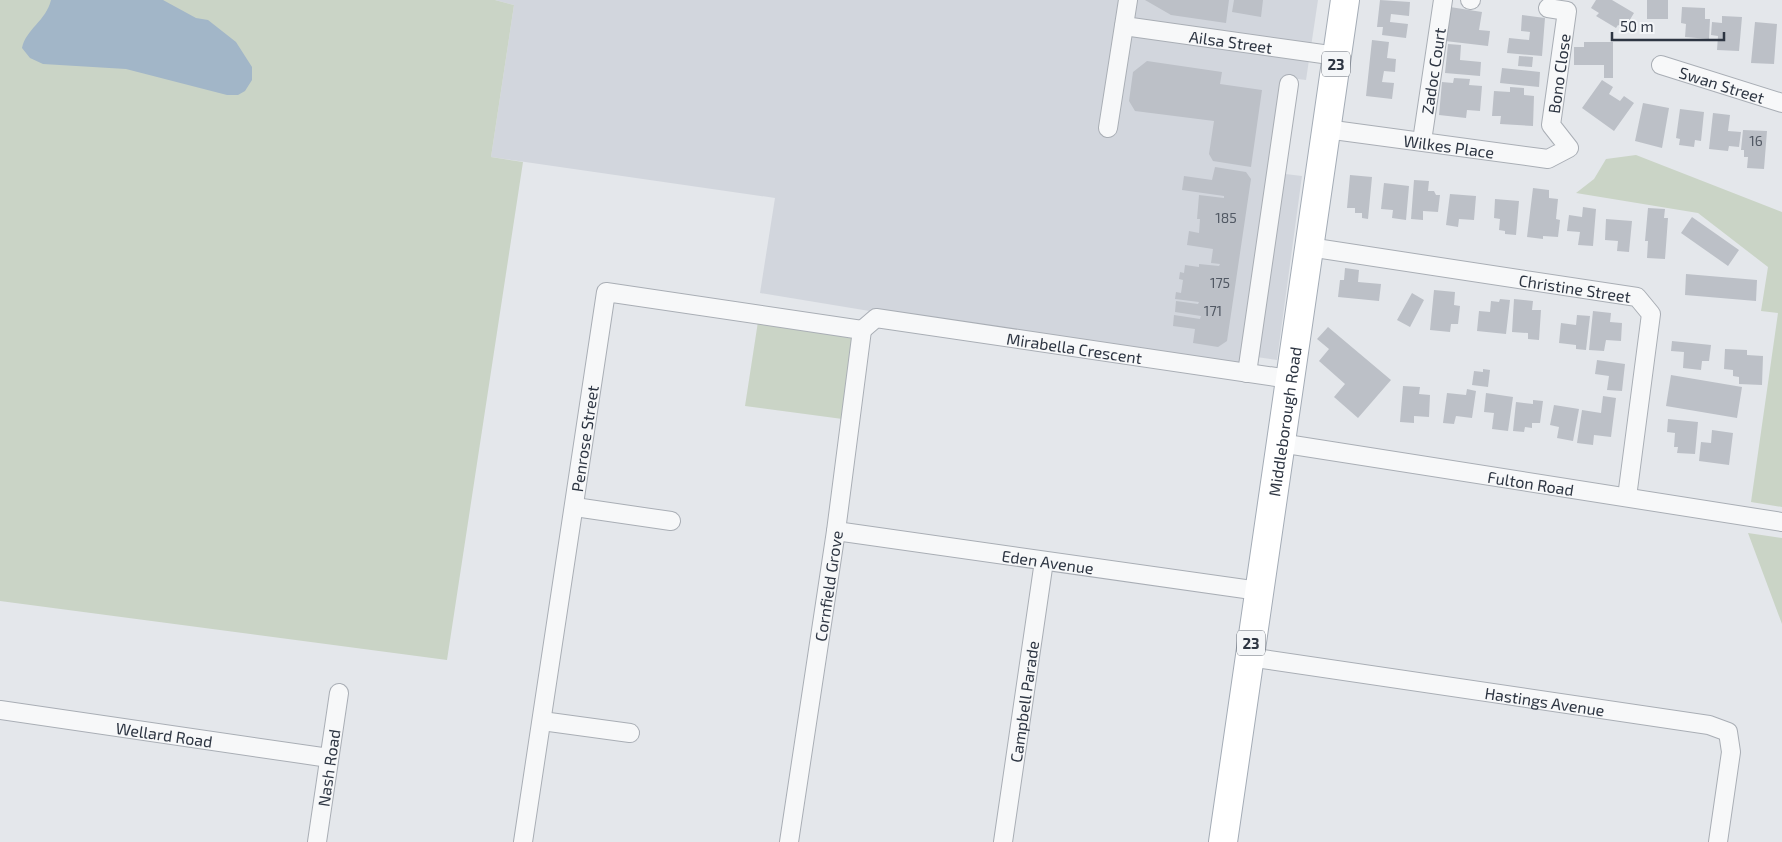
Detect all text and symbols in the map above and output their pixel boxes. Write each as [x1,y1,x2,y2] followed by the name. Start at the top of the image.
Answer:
[1612,10,1724,42] scale bar
[1620,17,1654,35] text: 50 m
[1188,26,1274,56] street label: Ailsa Street
[1417,26,1448,115] street label: Zadoc Court
[1543,32,1573,115] street label: Bono Close
[1322,52,1350,76] road number: 23
[1677,62,1767,106] street label: Swan Street
[1402,130,1495,161] street label: Wilkes Place
[1749,132,1763,149] house number: 16
[1215,209,1237,226] house number: 185
[1518,270,1632,305] street label: Christine Street
[1210,274,1230,291] house number: 175
[1204,302,1222,319] house number: 171
[1005,328,1143,367] street label: Mirabella Crescent
[1264,345,1304,498] street label: Middleborough Road
[566,384,601,493] street label: Penrose Street
[1486,466,1575,499] street label: Fulton Road
[810,529,845,643] street label: Cornfield Grove
[1001,545,1095,577] street label: Eden Avenue
[1237,630,1265,656] road number: 23
[1005,639,1042,764] street label: Campbell Parade
[1484,682,1606,719] street label: Hastings Avenue
[115,718,214,750] street label: Wellard Road
[313,728,343,808] street label: Nash Road

